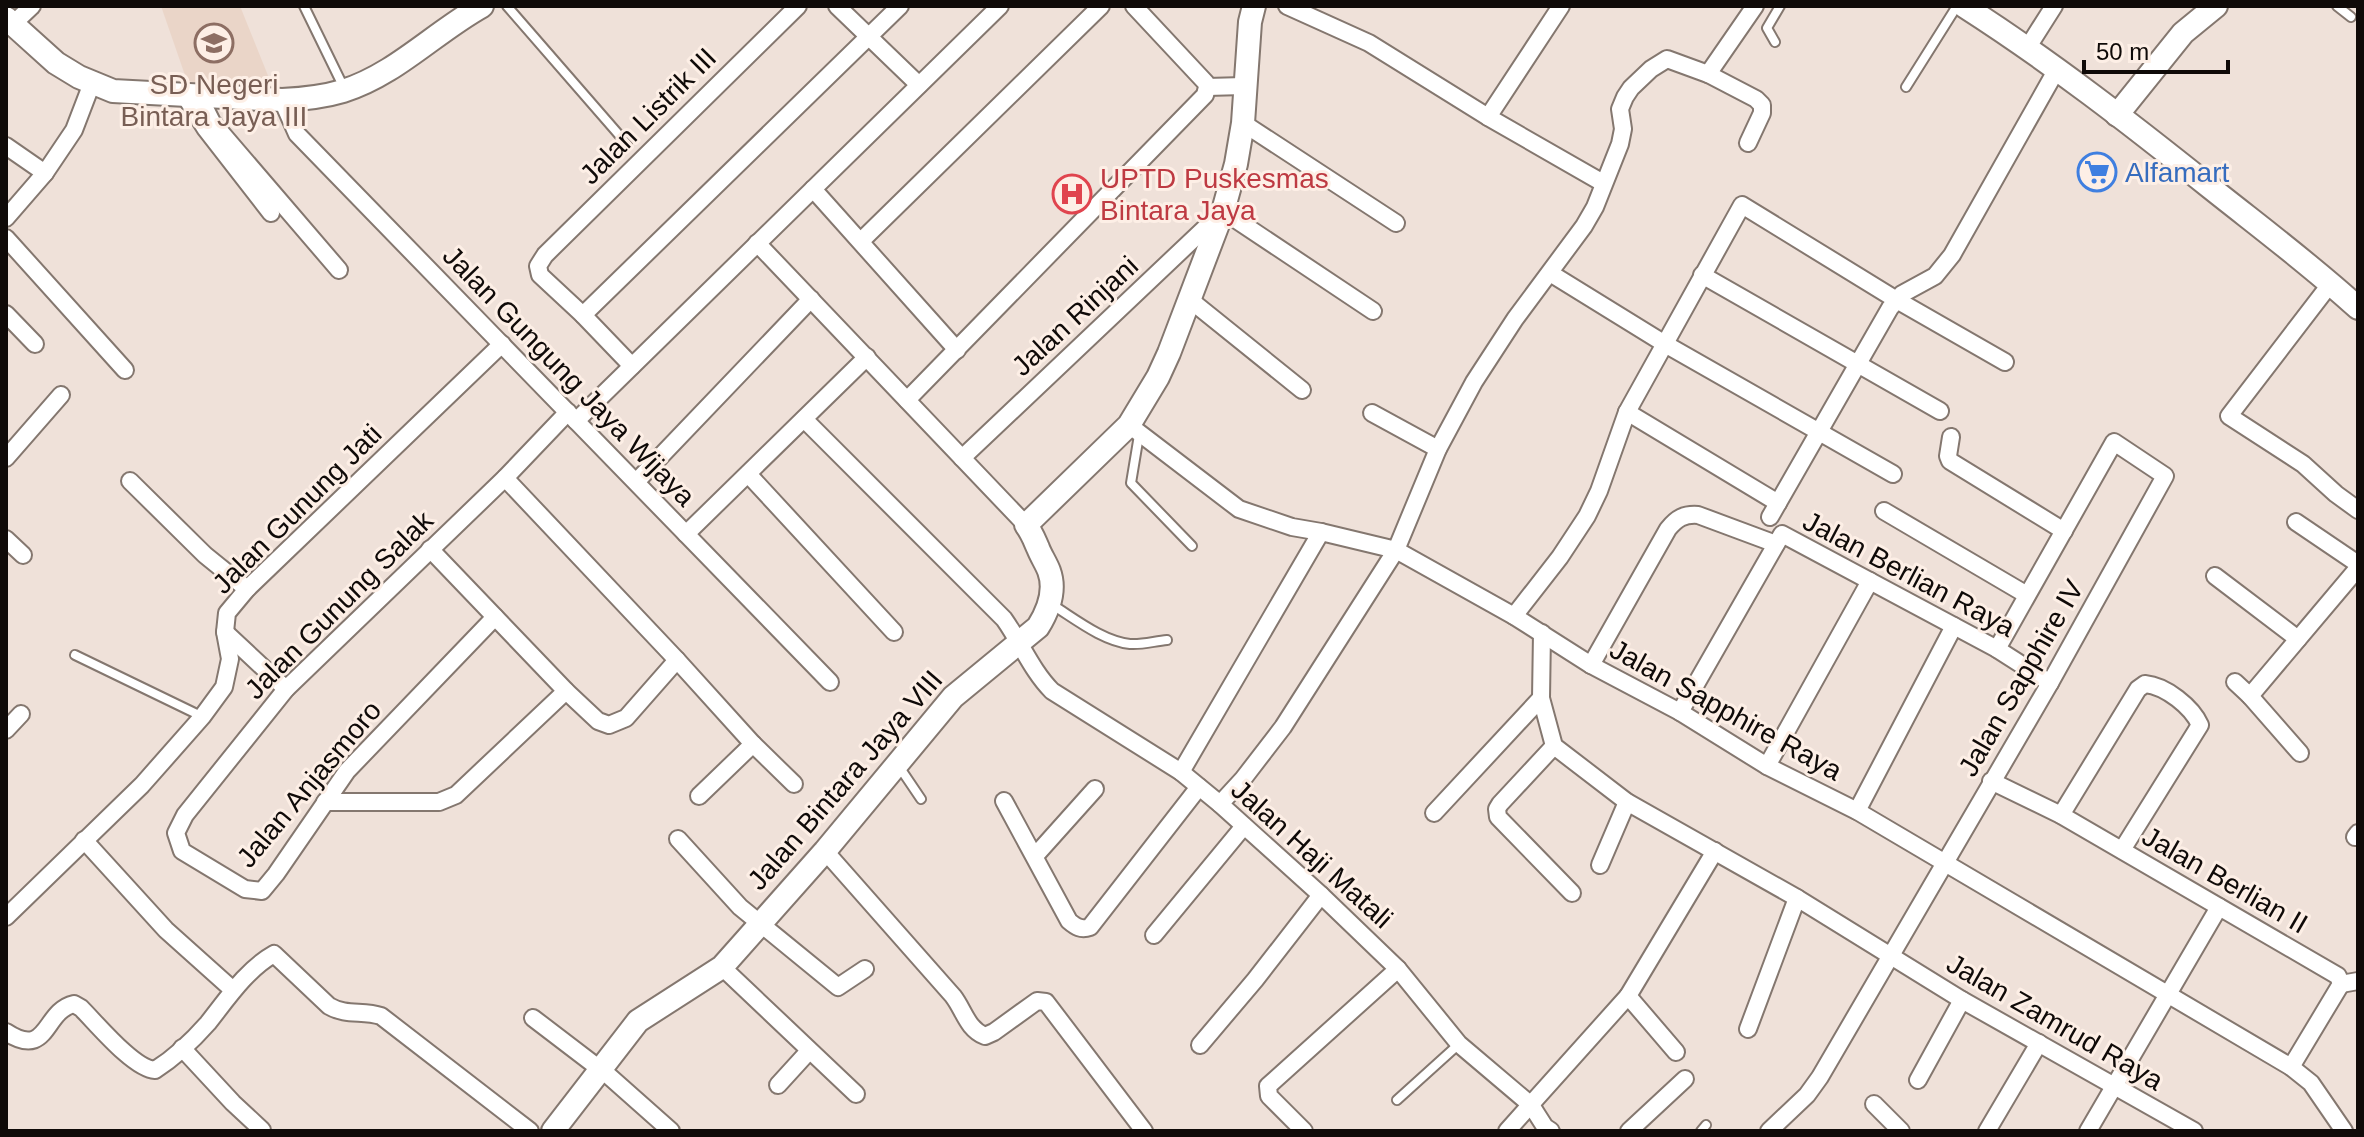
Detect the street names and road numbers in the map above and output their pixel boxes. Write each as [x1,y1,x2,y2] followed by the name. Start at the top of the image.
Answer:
[574,42,722,190] street label: Jalan Listrik III
[437,240,702,512] street label: Jalan Gungung Jaya Wijaya
[1006,250,1144,382] street label: Jalan Rinjani
[206,418,388,600] street label: Jalan Gunung Jati
[239,504,440,705] street label: Jalan Gunung Salak
[1798,505,2020,643] street label: Jalan Berlian Raya
[1952,574,2090,781] street label: Jalan Sapphire IV
[1605,633,1848,787] street label: Jalan Sapphire Raya
[741,664,949,896] street label: Jalan Bintara Jaya VIII
[231,695,387,873] street label: Jalan Anjasmoro
[1225,774,1399,934] street label: Jalan Haji Matali
[2137,820,2313,940] street label: Jalan Berlian II
[1941,947,2169,1097] street label: Jalan Zamrud Raya

